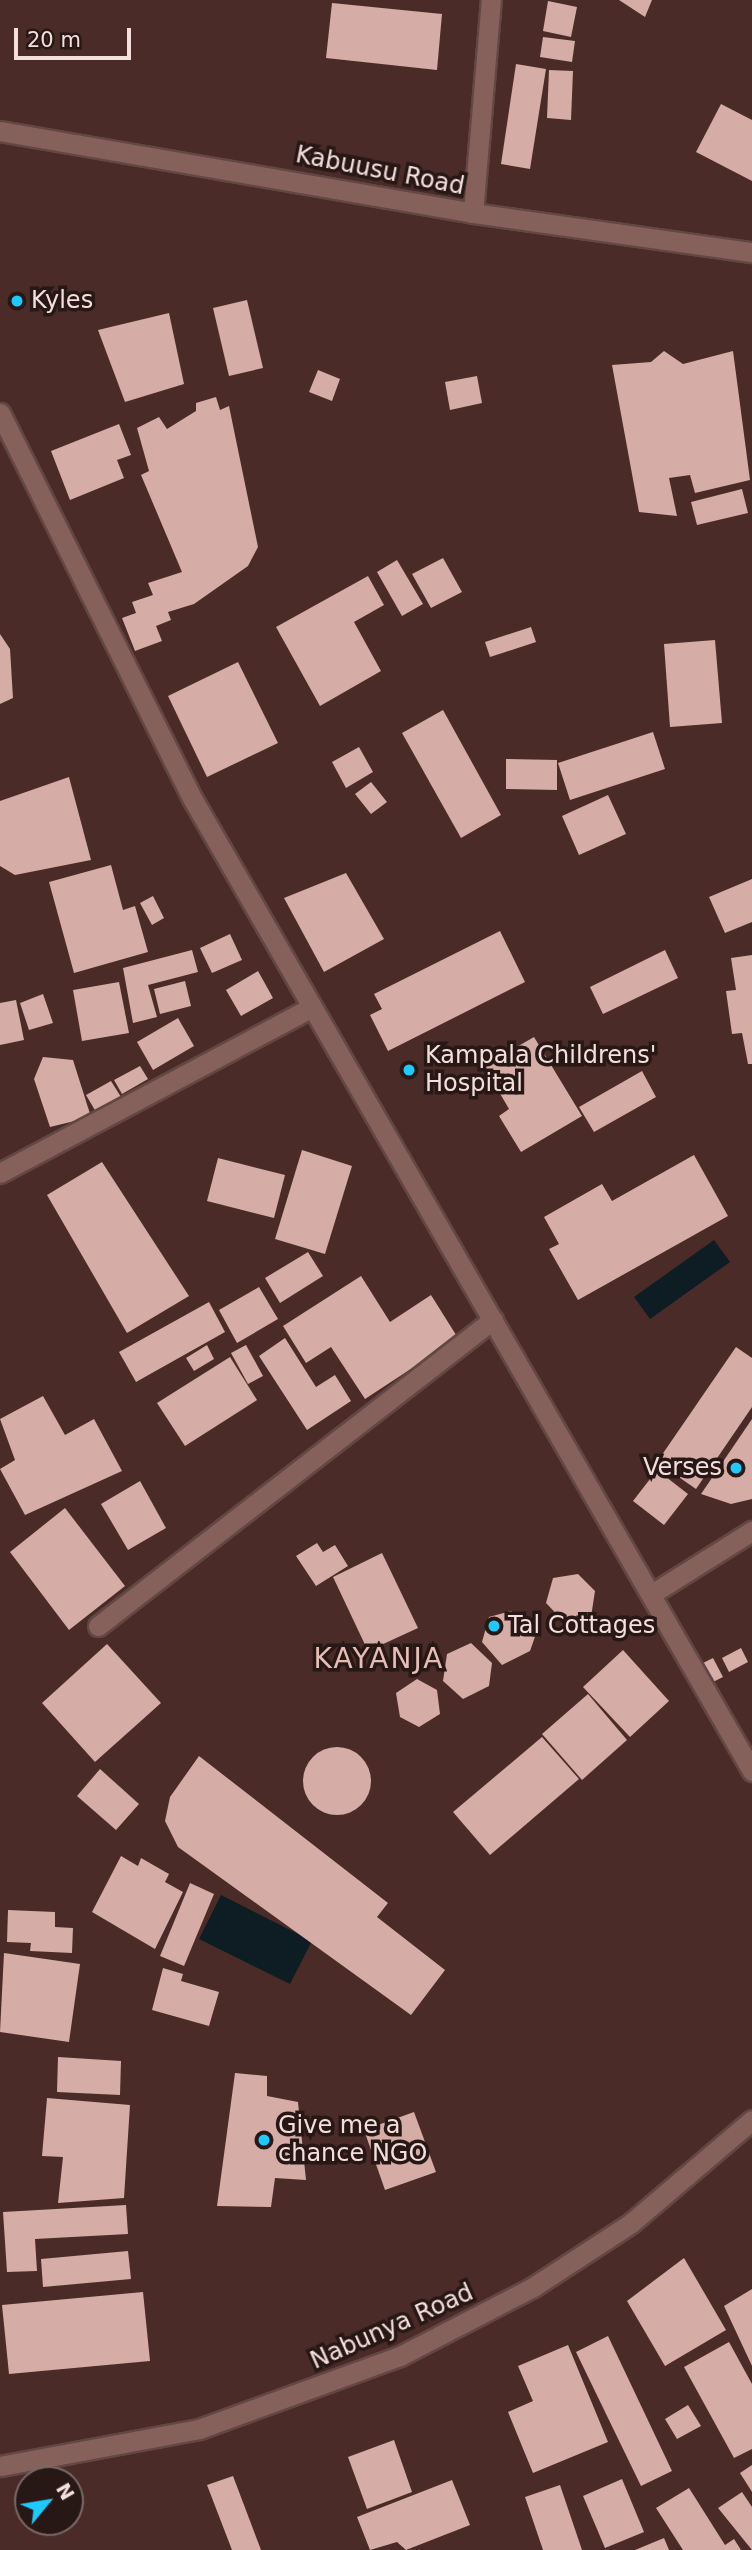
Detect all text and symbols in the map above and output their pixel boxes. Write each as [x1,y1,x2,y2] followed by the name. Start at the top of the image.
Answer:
[18,14,135,58] scale bar
[27,28,81,52] text: 20 m
[293,141,467,201] street label: Kabuusu Road
[31,287,93,315] place label: Kyles
[9,293,25,309] marker: Kyles
[425,1042,656,1098] place label: Kampala Childrens' Hospital
[399,1060,419,1080] marker: Kampala Childrens' Hospital
[643,1454,722,1482] place label: Verses
[728,1460,744,1476] marker: Verses
[508,1612,655,1640] place label: Tal Cottages
[486,1618,502,1634] marker: Tal Cottages
[314,1642,444,1676] district label: KAYANJA
[278,2112,427,2168] place label: Give me a chance NGO
[256,2132,272,2148] marker: Give me a chance NGO
[306,2278,478,2376] street label: Nabunya Road
[14,2466,84,2536] north arrow
[52,2479,79,2504] text: N

